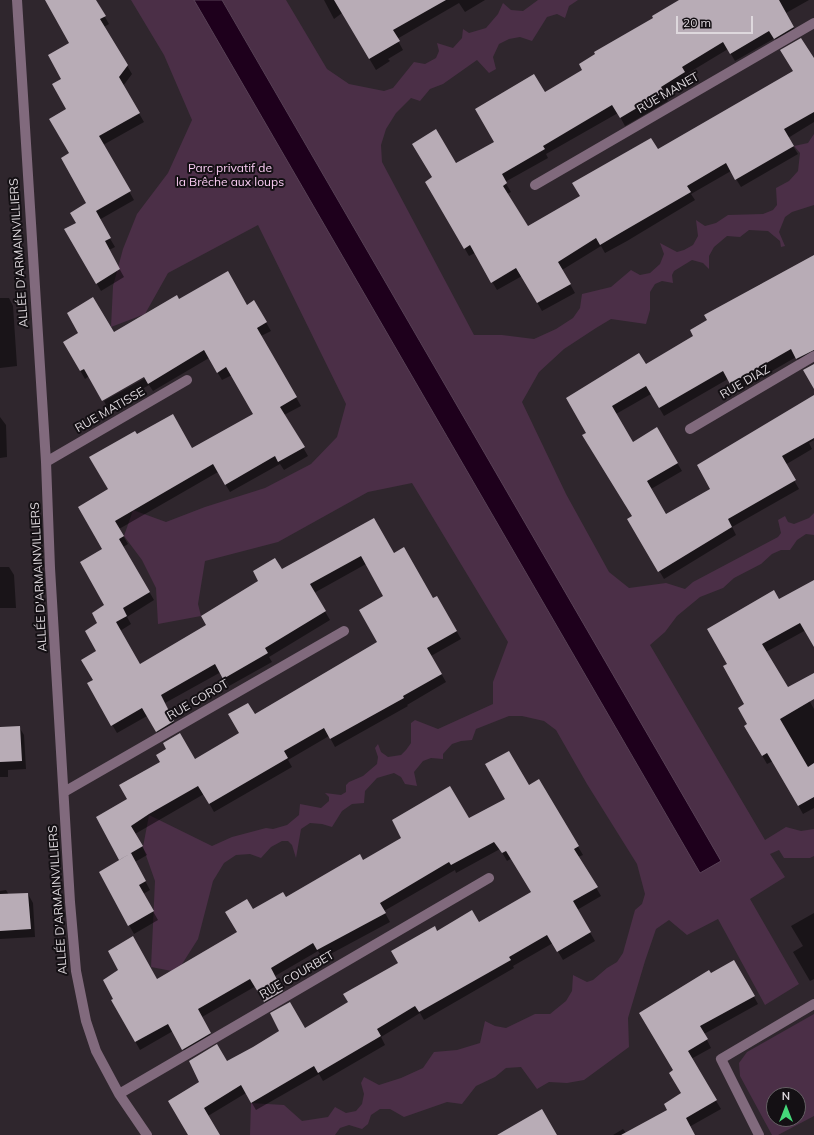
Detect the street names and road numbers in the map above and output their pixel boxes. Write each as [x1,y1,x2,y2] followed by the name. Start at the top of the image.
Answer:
[634,69,702,117] street label: RUE MANET
[7,178,31,328] street label: ALLÉE D'ARMAINVILLIERS
[718,362,772,402] street label: RUE DIAZ
[73,384,147,436] street label: RUE MATISSE
[28,502,50,652] street label: ALLÉE D'ARMAINVILLIERS
[165,677,231,723] street label: RUE COROT
[46,825,70,975] street label: ALLÉE D'ARMAINVILLIERS
[257,948,337,1002] street label: RUE COURBET

